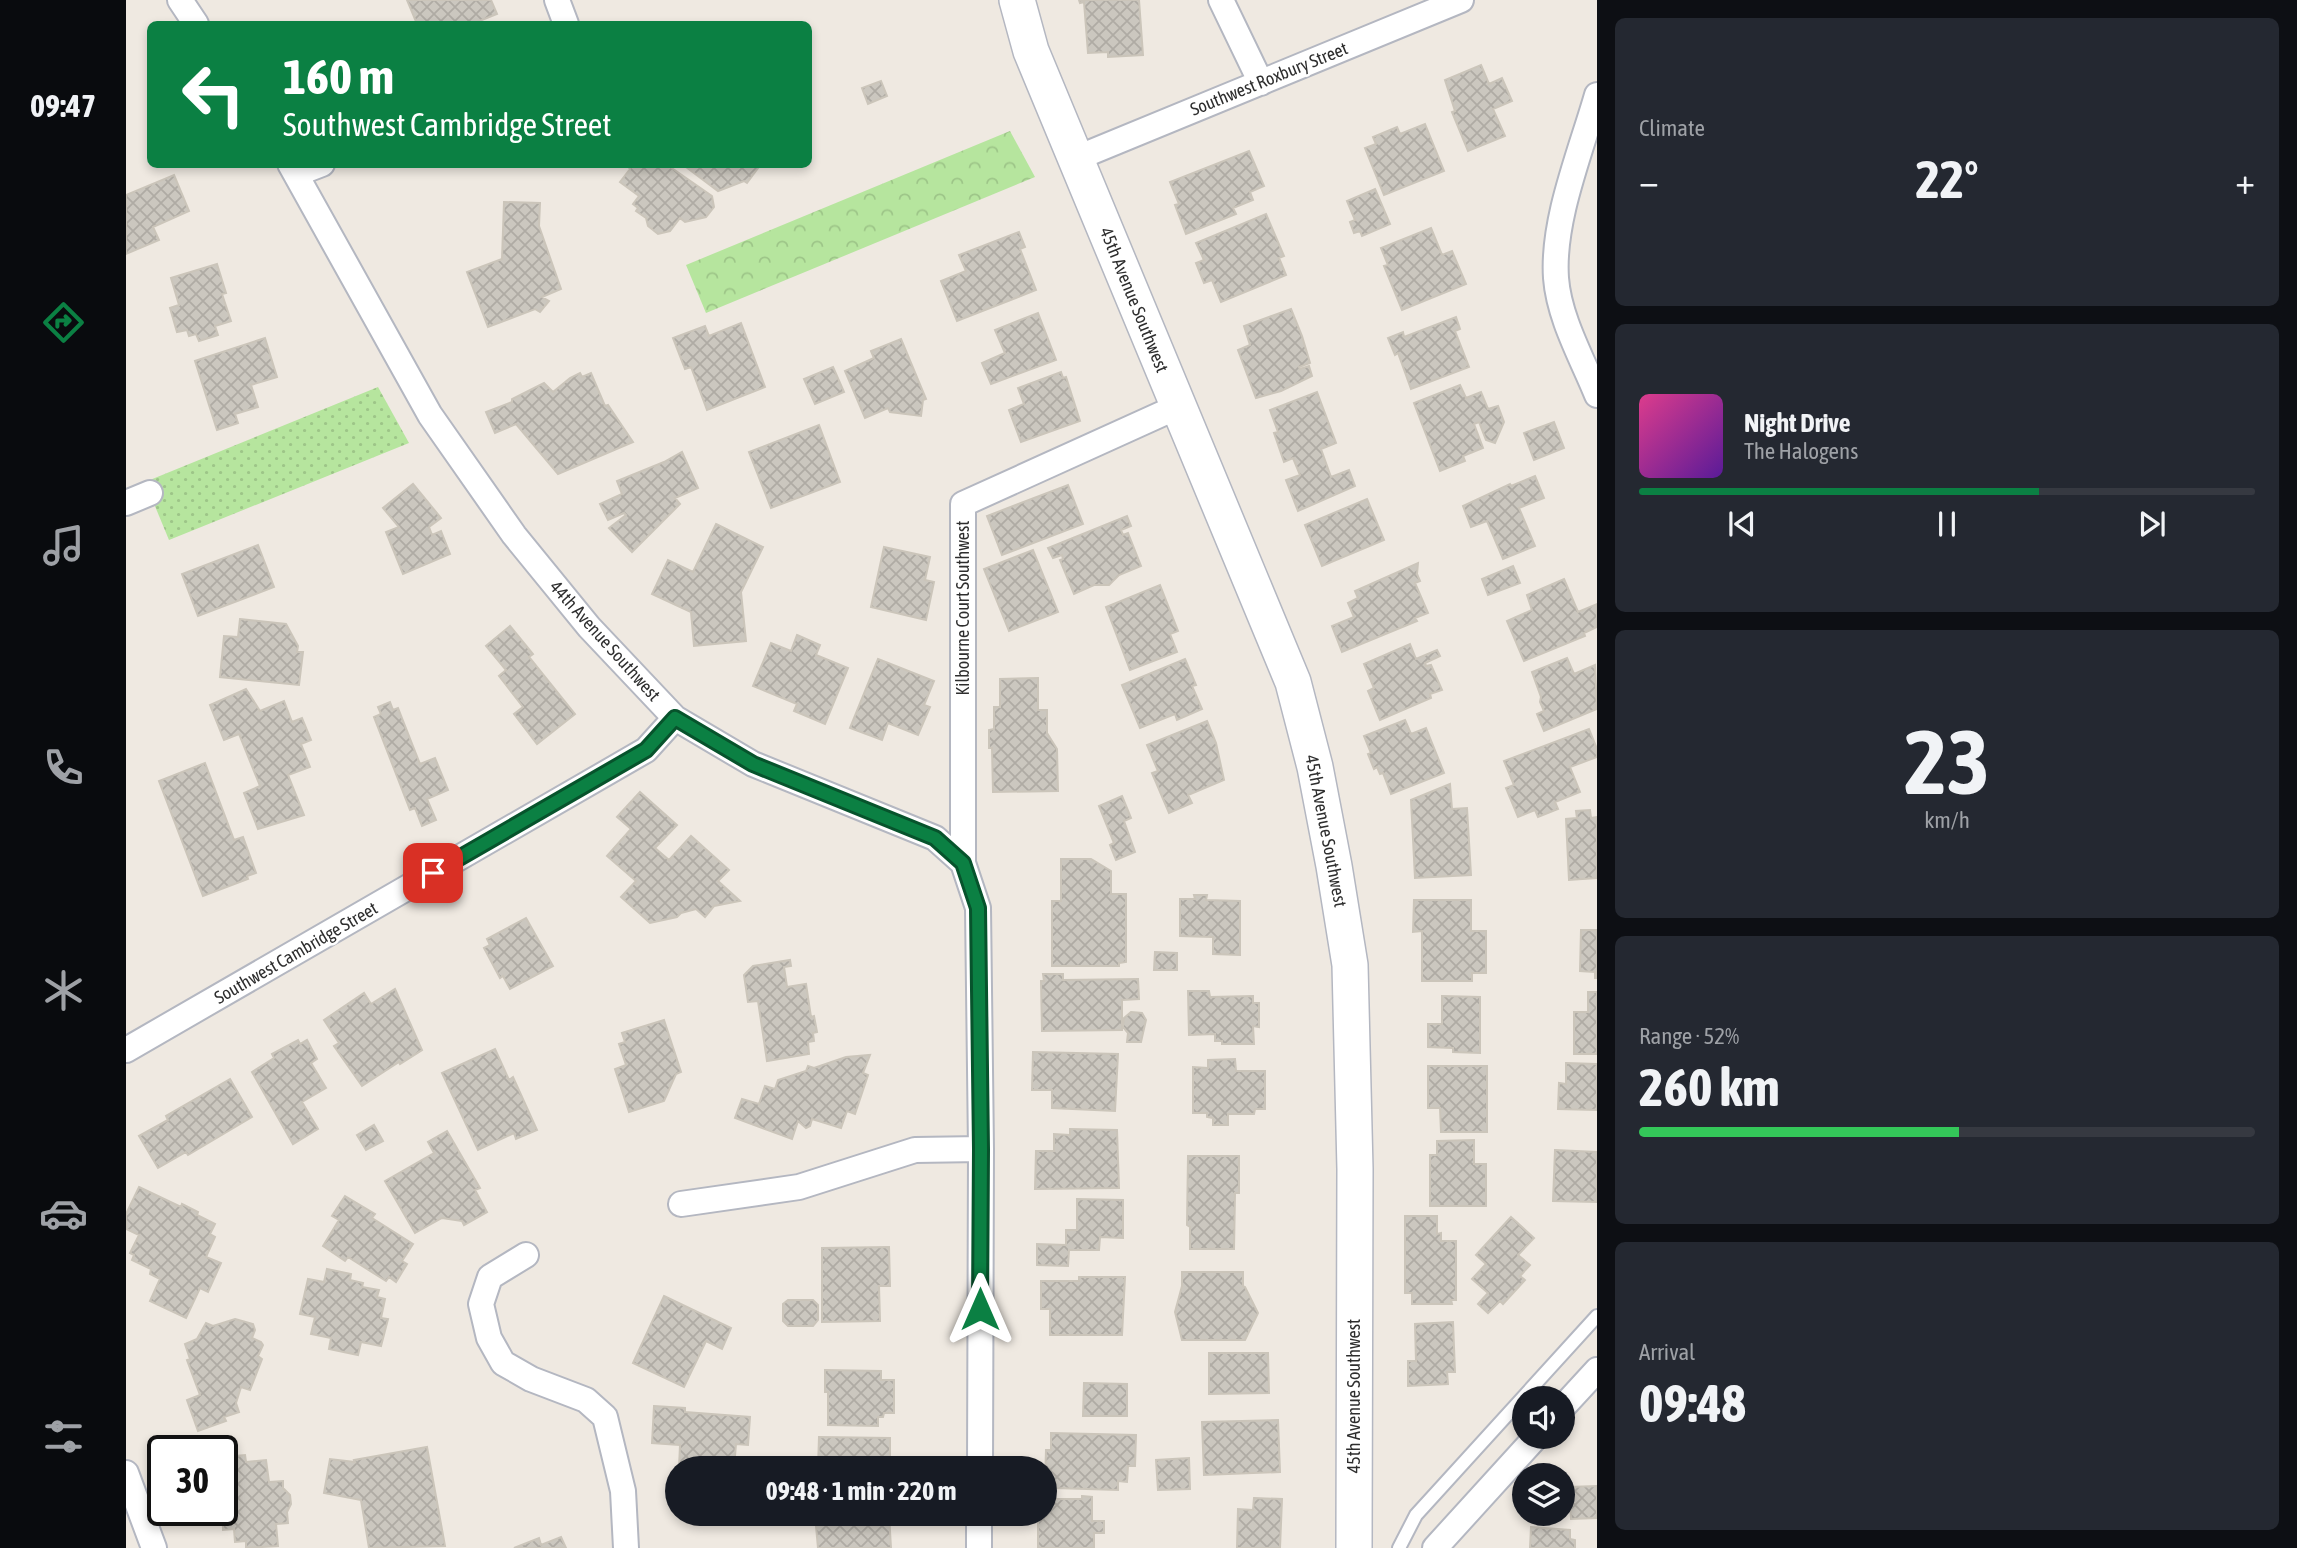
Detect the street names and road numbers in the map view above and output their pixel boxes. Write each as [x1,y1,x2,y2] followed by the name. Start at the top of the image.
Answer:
[1187,37,1351,120] street label: Southwest Roxbury Street
[1096,224,1173,375] street label: 45th Avenue Southwest
[952,520,973,696] street label: Kilbourne Court Southwest
[546,576,665,705] street label: 44th Avenue Southwest
[1301,753,1352,909] street label: 45th Avenue Southwest
[210,897,381,1008] street label: Southwest Cambridge Street
[1343,1319,1364,1473] street label: 45th Avenue Southwest

